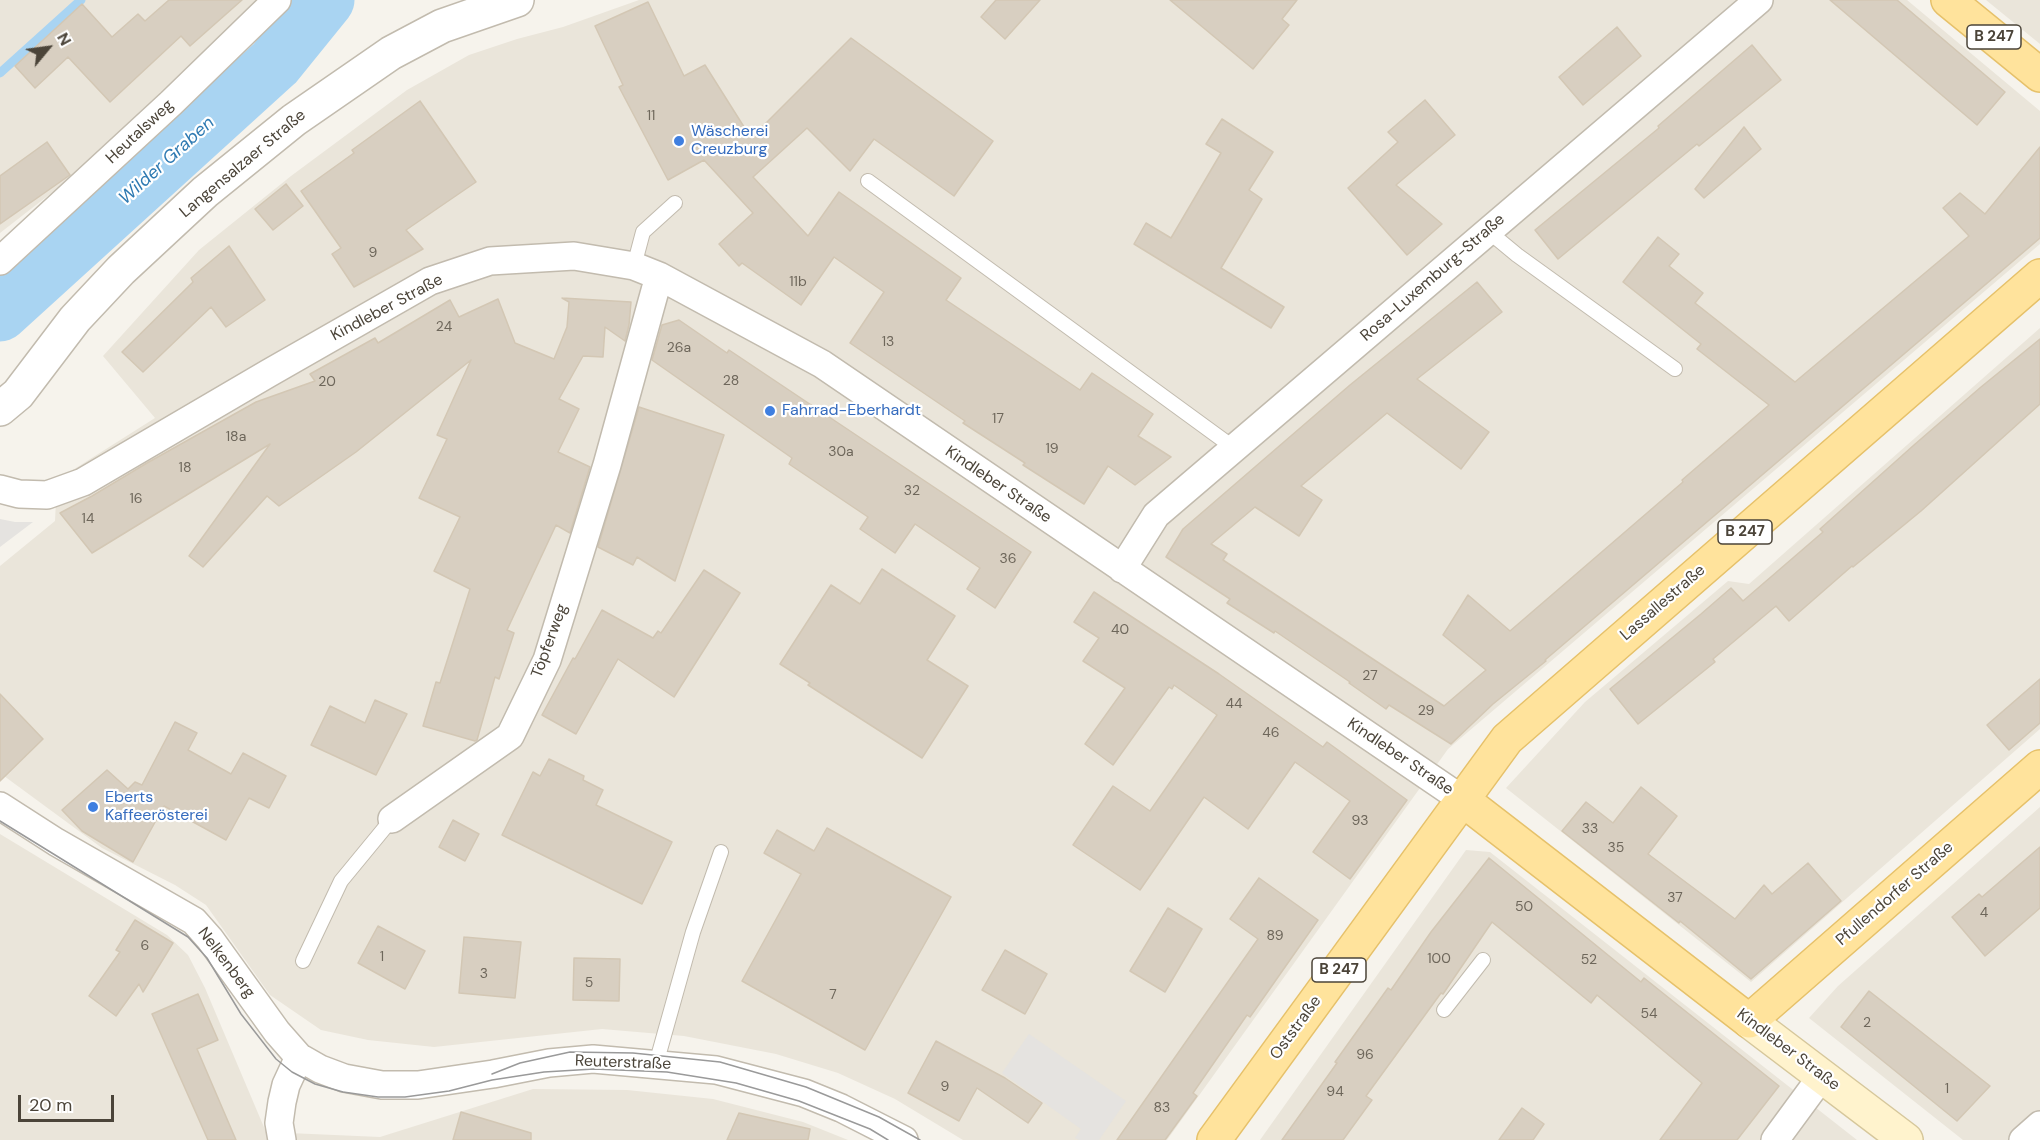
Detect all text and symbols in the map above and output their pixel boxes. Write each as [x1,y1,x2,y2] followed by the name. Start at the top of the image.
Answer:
[18,18,78,78] north arrow
[1967,25,2021,49] road number: B 247
[52,29,76,49] text: N
[102,96,178,168] street label: Heutalsweg
[176,106,310,222] street label: Langensalzaer Straße
[647,108,655,124] house number: 11
[115,112,219,210] water label: Wilder Graben
[691,122,768,160] place label: Wäscherei Creuzburg
[672,134,686,148] marker: Wäscherei Creuzburg
[1357,210,1509,346] street label: Rosa-Luxemburg-Straße
[369,245,377,261] house number: 9
[328,270,446,346] street label: Kindleber Straße
[789,274,807,290] house number: 11b
[436,319,452,335] house number: 24
[882,334,894,350] house number: 13
[667,340,691,356] house number: 26a
[723,373,739,389] house number: 28
[318,374,336,390] house number: 20
[782,401,921,421] place label: Fahrrad-Eberhardt
[763,404,777,418] marker: Fahrrad-Eberhardt
[992,411,1004,427] house number: 17
[226,429,246,445] house number: 18a
[1045,441,1059,457] house number: 19
[941,442,1055,528] street label: Kindleber Straße
[828,444,854,460] house number: 30a
[179,460,191,476] house number: 18
[904,483,920,499] house number: 32
[129,491,143,507] house number: 16
[82,511,94,527] house number: 14
[1718,520,1772,544] road number: B 247
[999,551,1017,567] house number: 36
[1617,561,1709,645] street label: Lassallestraße
[528,602,572,680] street label: Töpferweg
[1111,622,1129,638] house number: 40
[1362,668,1378,684] house number: 27
[1226,696,1242,712] house number: 44
[1418,703,1434,719] house number: 29
[1343,714,1457,800] street label: Kindleber Straße
[1262,725,1280,741] house number: 46
[105,788,208,826] place label: Eberts Kaffeerösterei
[86,800,100,814] marker: Eberts Kaffeerösterei
[1352,813,1368,829] house number: 93
[1582,821,1598,837] house number: 33
[1833,838,1957,950] street label: Pfullendorfer Straße
[1608,840,1624,856] house number: 35
[1667,890,1683,906] house number: 37
[1515,899,1533,915] house number: 50
[1980,905,1988,921] house number: 4
[193,924,259,1002] street label: Nelkenberg
[1267,928,1283,944] house number: 89
[141,938,149,954] house number: 6
[380,949,384,965] house number: 1
[1427,951,1451,967] house number: 100
[1581,952,1597,968] house number: 52
[1312,958,1366,982] road number: B 247
[480,966,488,982] house number: 3
[585,975,593,991] house number: 5
[829,987,837,1003] house number: 7
[1266,992,1326,1064] street label: Oststraße
[1733,1005,1843,1095] street label: Kindleber Straße
[1640,1006,1658,1022] house number: 54
[1863,1015,1871,1031] house number: 2
[1356,1047,1374,1063] house number: 96
[575,1052,671,1074] street label: Reuterstraße
[941,1079,949,1095] house number: 9
[1945,1081,1949,1097] house number: 1
[21,1083,117,1121] scale bar
[1326,1084,1344,1100] house number: 94
[29,1093,72,1117] text: 20 m
[1154,1100,1170,1116] house number: 83

